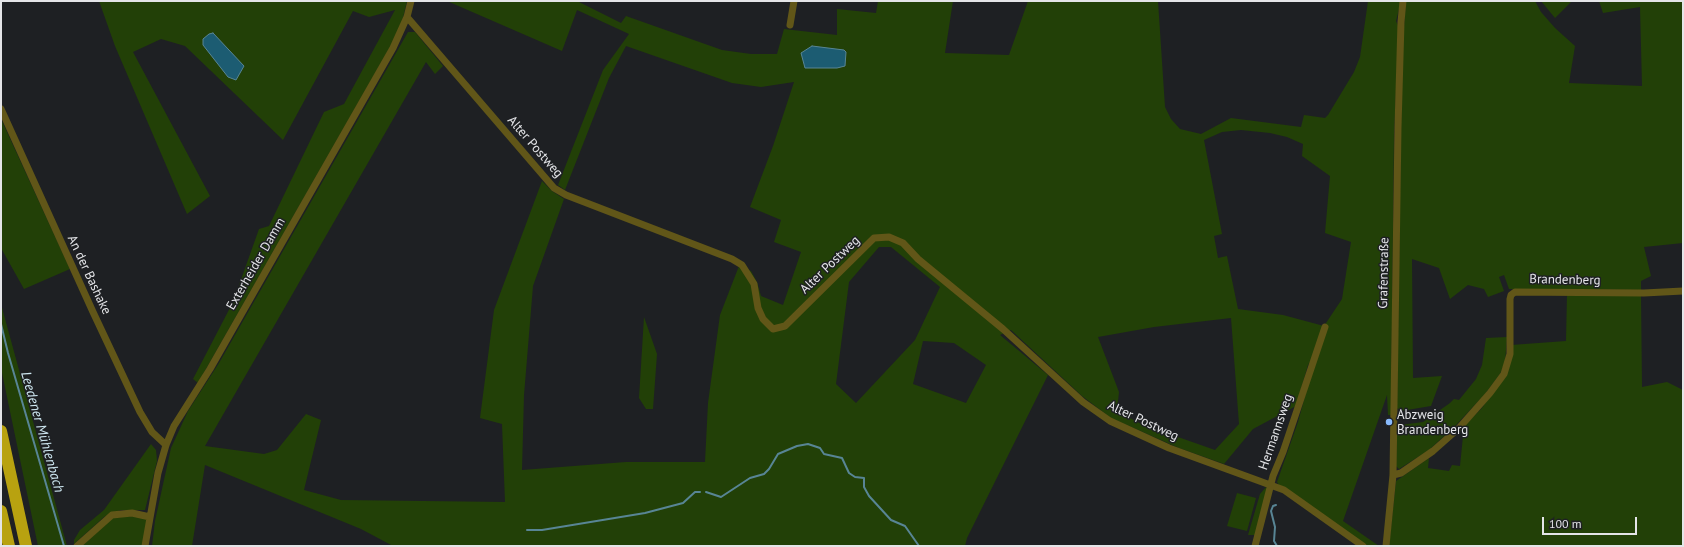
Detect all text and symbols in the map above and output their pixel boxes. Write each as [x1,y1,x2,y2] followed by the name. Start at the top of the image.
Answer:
[504,113,566,181] street label: Alter Postweg
[223,215,289,313] street label: Exterheider Damm
[64,233,114,317] street label: An der Bashake
[797,233,863,297] street label: Alter Postweg
[1376,237,1392,309] street label: Grafenstraße
[1529,272,1601,288] street label: Brandenberg
[17,370,67,494] water label: Leedener Mühlenbach
[1256,392,1296,472] street label: Hermannsweg
[1105,398,1181,444] street label: Alter Postweg
[1397,407,1468,438] place label: Abzweig Brandenberg
[1384,417,1394,427] marker: Abzweig Brandenberg
[1544,509,1639,535] scale bar
[1549,516,1582,531] text: 100 m

